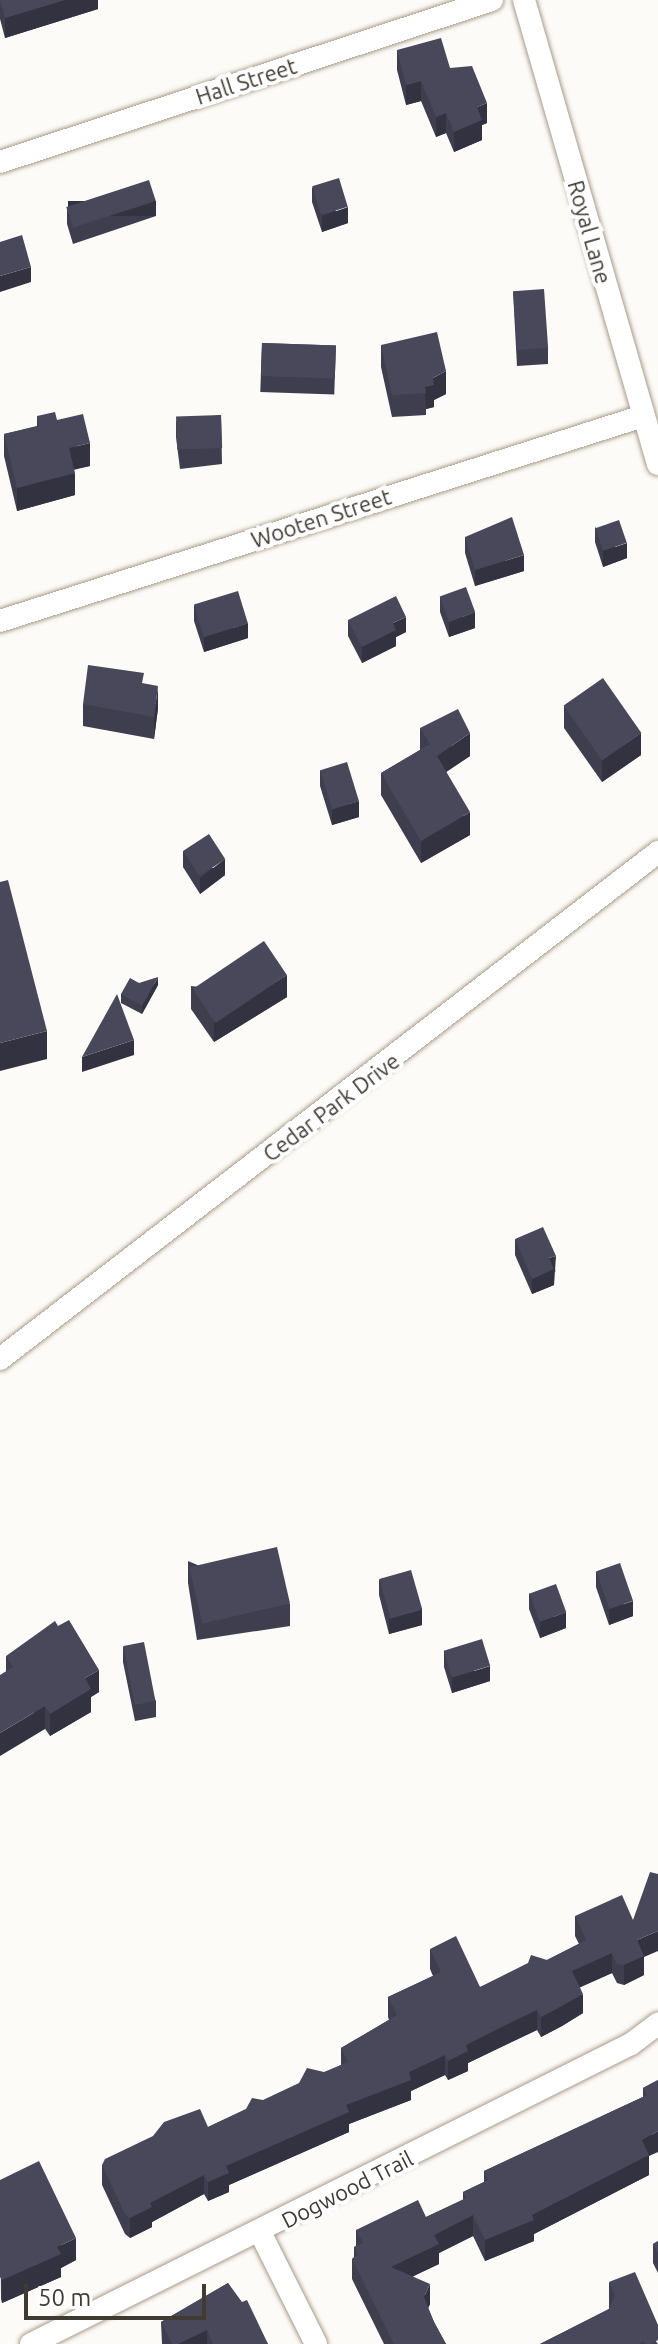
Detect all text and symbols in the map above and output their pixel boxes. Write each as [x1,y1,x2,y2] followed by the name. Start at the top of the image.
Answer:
[192,52,300,110] street label: Hall Street
[563,177,617,287] street label: Royal Lane
[248,483,394,553] street label: Wooten Street
[258,1047,404,1167] street label: Cedar Park Drive
[277,2145,417,2233] street label: Dogwood Trail
[28,2268,210,2318] scale bar
[38,2284,91,2311] text: 50 m

